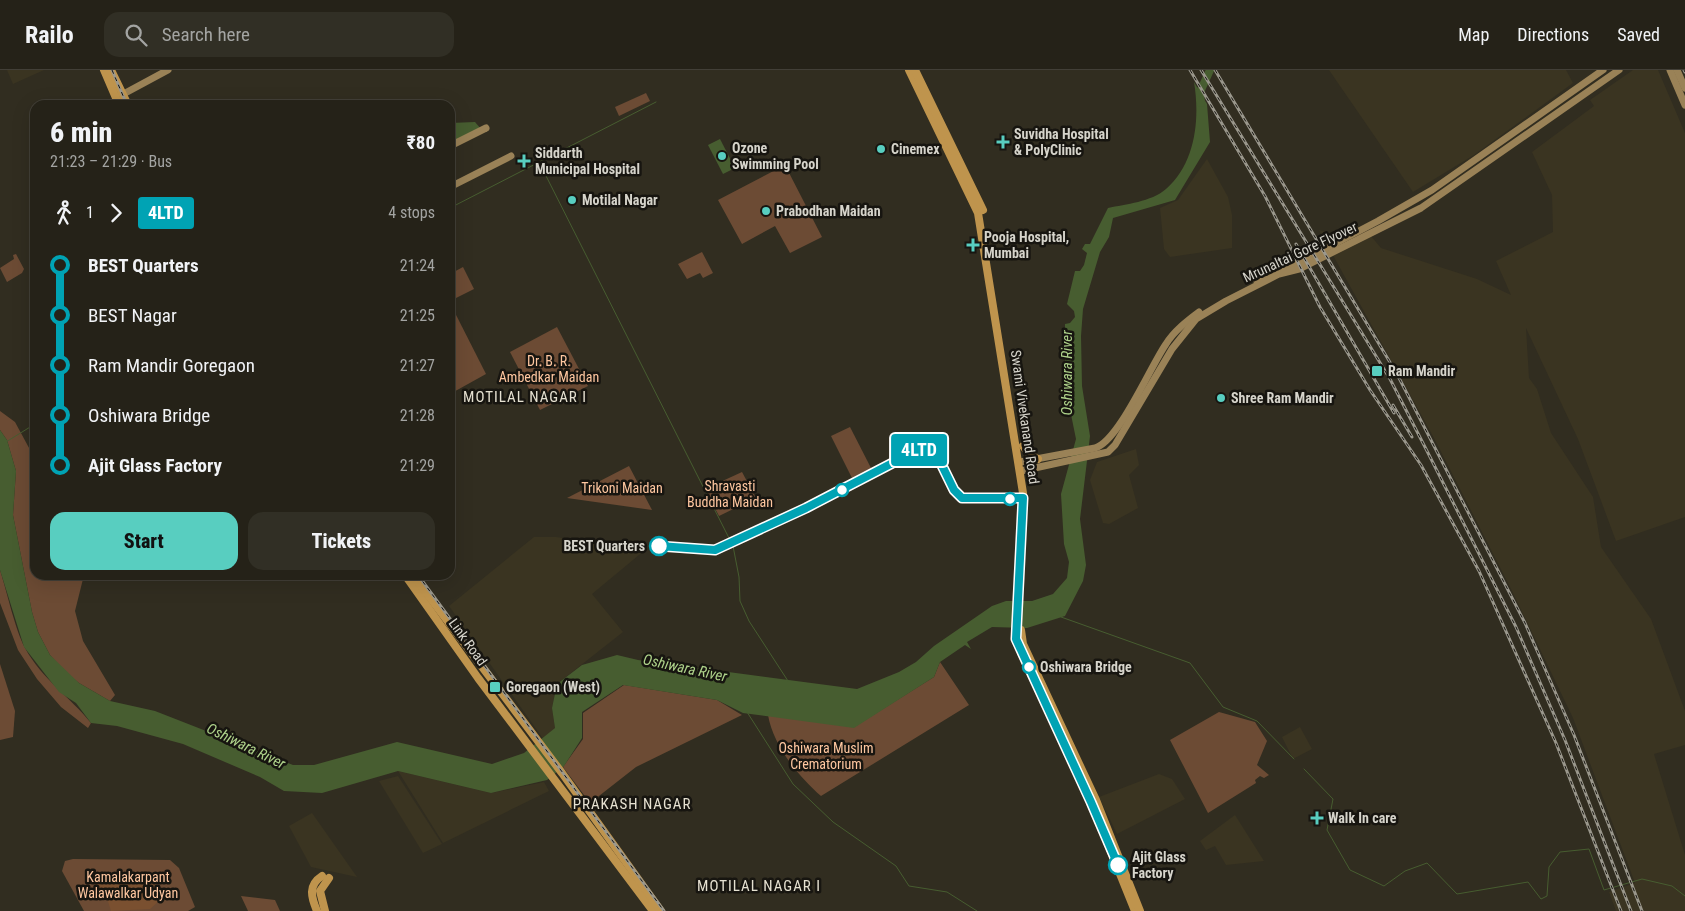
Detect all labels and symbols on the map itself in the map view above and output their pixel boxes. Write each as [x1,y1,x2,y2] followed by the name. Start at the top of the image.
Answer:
[1014,126,1109,158] place label: Suvidha Hospital & PolyClinic
[996,135,1010,149] marker: Suvidha Hospital & PolyClinic
[732,140,819,172] place label: Ozone Swimming Pool
[891,141,940,157] place label: Cinemex
[875,143,887,155] marker: Cinemex
[535,145,640,177] place label: Siddarth Municipal Hospital
[716,150,728,162] marker: Ozone Swimming Pool
[517,154,531,168] marker: Siddarth Municipal Hospital
[582,192,658,208] place label: Motilal Nagar
[566,194,578,206] marker: Motilal Nagar
[776,203,881,219] place label: Prabodhan Maidan
[760,205,772,217] marker: Prabodhan Maidan
[1240,219,1360,285] street label: Mrunaltai Gore Flyover
[984,229,1069,261] place label: Pooja Hospital, Mumbai
[966,238,980,252] marker: Pooja Hospital, Mumbai
[1058,330,1076,416] water label: Oshiwara River
[1008,349,1042,485] street label: Swami Vivekanand Road
[499,353,599,385] park label: Dr. B. R. Ambedkar Maidan
[1388,363,1456,379] place label: Ram Mandir
[1370,364,1384,378] marker: Ram Mandir
[463,388,587,406] district label: MOTILAL NAGAR I
[1231,390,1334,406] place label: Shree Ram Mandir
[1215,392,1227,404] marker: Shree Ram Mandir
[884,434,954,466] line badge: 4LTD
[687,478,773,510] park label: Shravasti Buddha Maidan
[581,480,663,496] park label: Trikoni Maidan
[835,483,849,497] unlabelled marker
[1003,492,1017,506] unlabelled marker
[649,536,669,556] marker: BEST Quarters
[563,538,645,554] place label: BEST Quarters
[446,615,490,669] street label: Link Road
[641,650,729,686] water label: Oshiwara River
[1040,659,1132,675] place label: Oshiwara Bridge
[1022,660,1036,674] marker: Oshiwara Bridge
[506,679,600,696] place label: Goregaon (West)
[488,680,502,694] marker: Goregaon (West)
[204,719,289,773] water label: Oshiwara River
[778,740,874,772] park label: Oshiwara Muslim Crematorium
[573,795,691,813] district label: PRAKASH NAGAR
[1328,810,1397,826] place label: Walk In care
[1310,811,1324,825] marker: Walk In care
[1132,849,1186,881] place label: Ajit Glass Factory
[1108,855,1128,875] marker: Ajit Glass Factory
[78,869,178,901] park label: Kamalakarpant Walawalkar Udyan
[697,877,821,895] district label: MOTILAL NAGAR I

